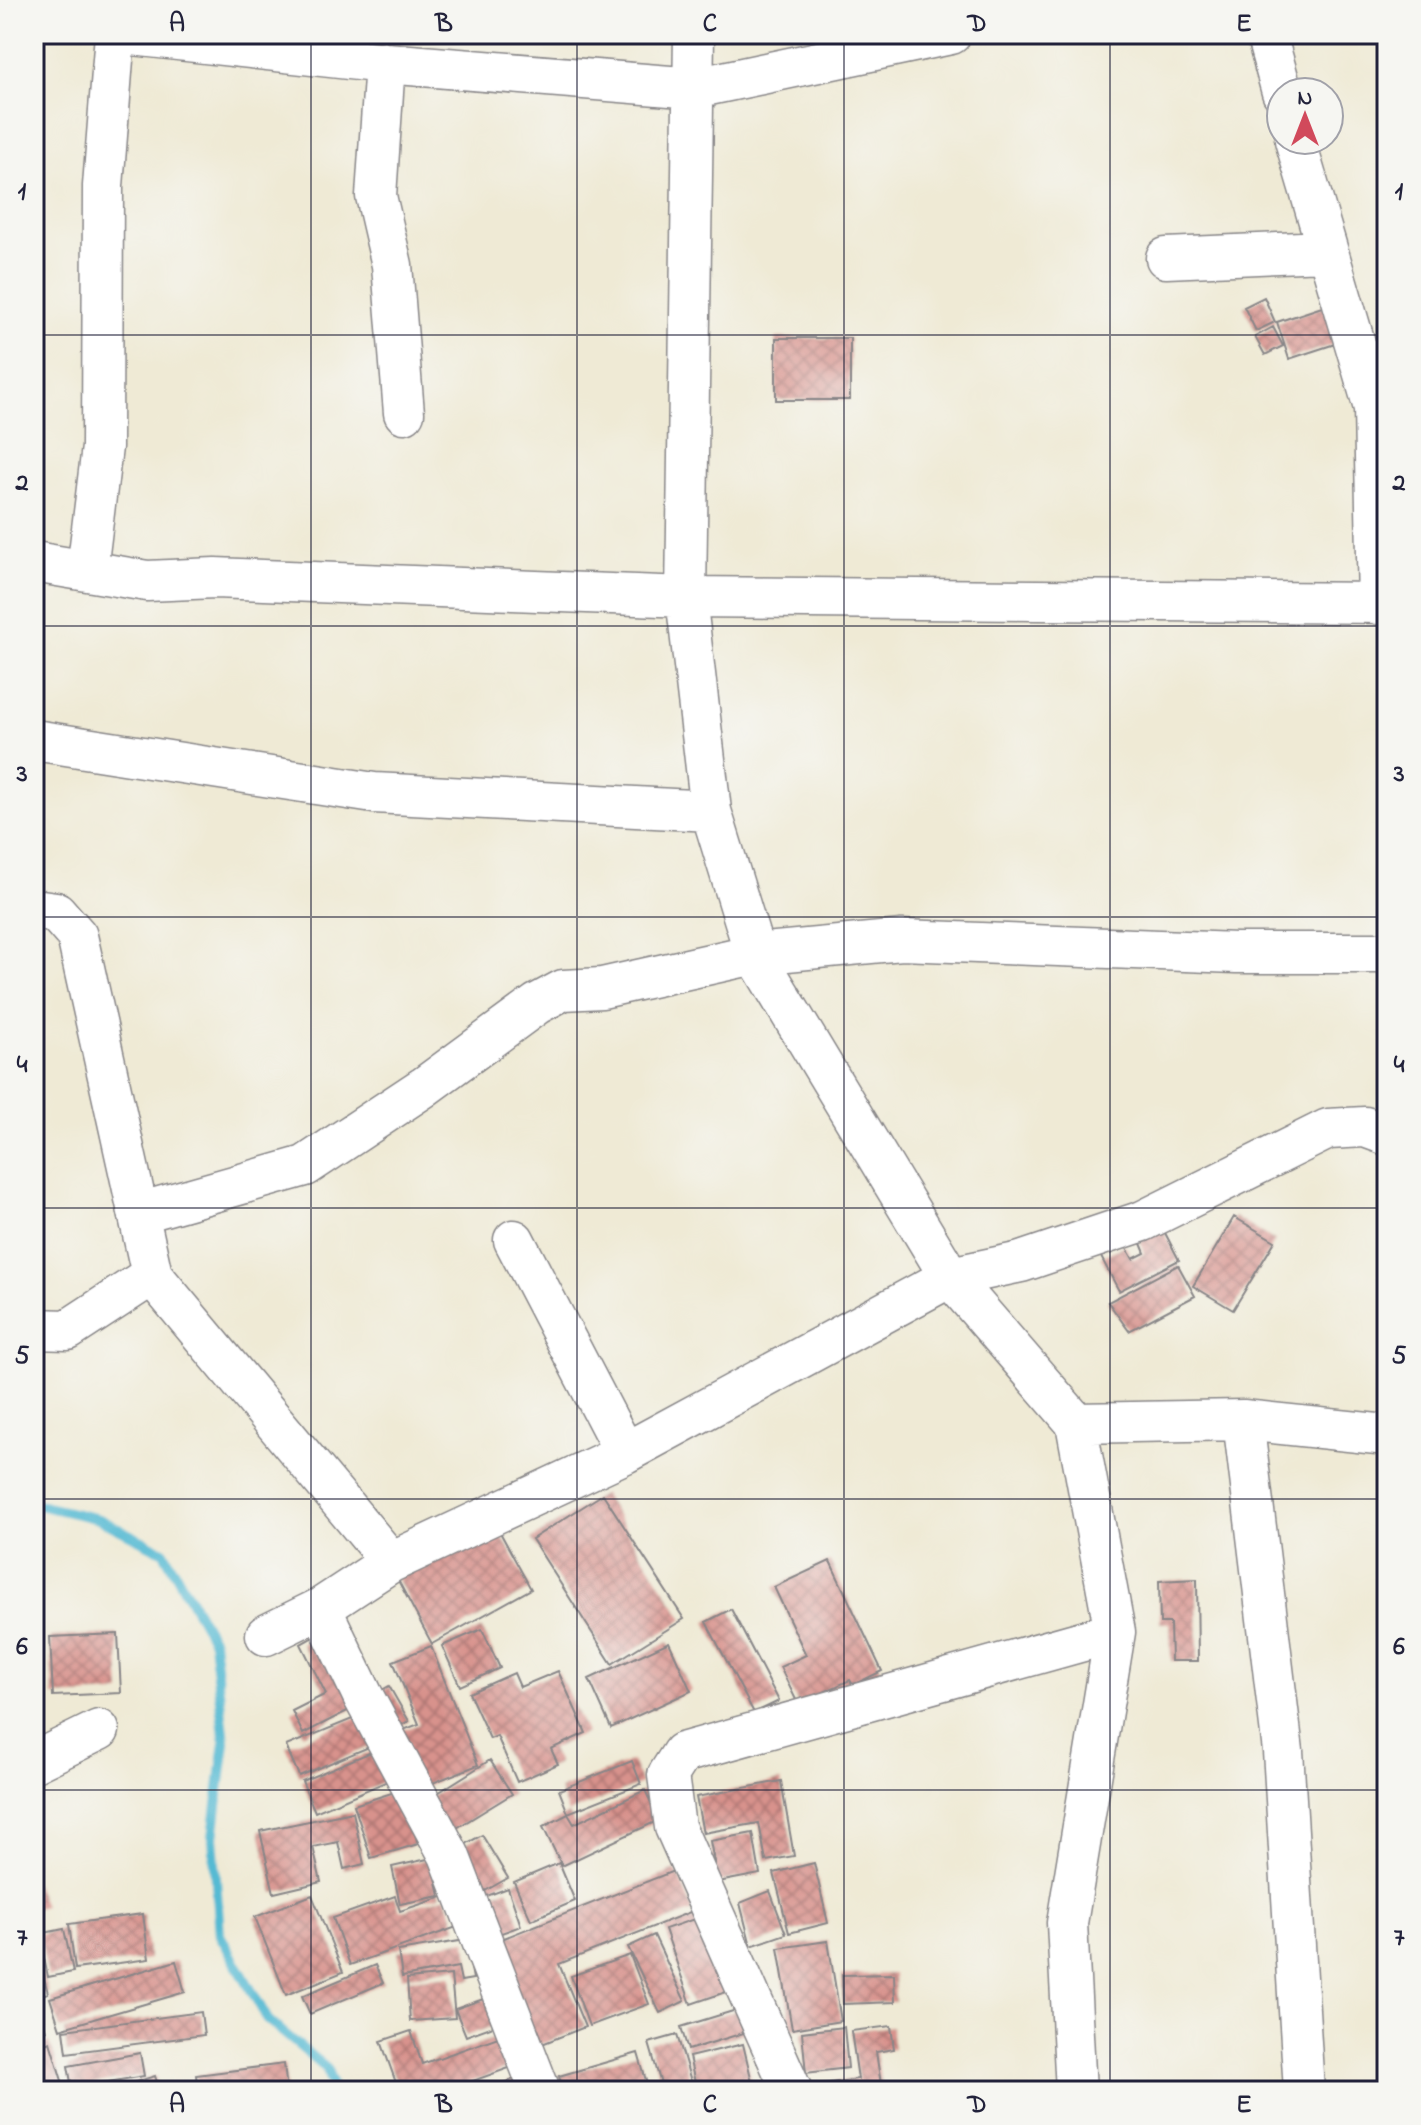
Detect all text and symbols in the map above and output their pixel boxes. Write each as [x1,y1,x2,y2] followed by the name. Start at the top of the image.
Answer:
[169,6,185,44] text: A
[434,6,453,44] text: B
[703,6,717,44] text: C
[966,6,987,44] text: D
[1236,6,1252,44] text: E
[1265,76,1345,156] north arrow
[1298,83,1312,115] text: N
[18,174,27,212] text: 1
[1395,174,1404,212] text: 1
[15,465,29,503] text: 2
[1392,465,1406,503] text: 2
[16,756,28,794] text: 3
[1393,756,1405,794] text: 3
[17,1047,28,1085] text: 4
[1394,1047,1405,1085] text: 4
[15,1338,30,1376] text: 5
[1392,1338,1407,1376] text: 5
[16,1629,28,1667] text: 6
[1393,1629,1405,1667] text: 6
[17,1920,28,1958] text: 7
[1394,1920,1405,1958] text: 7
[169,2087,185,2125] text: A
[434,2087,453,2125] text: B
[703,2087,717,2125] text: C
[966,2087,987,2125] text: D
[1236,2087,1252,2125] text: E

